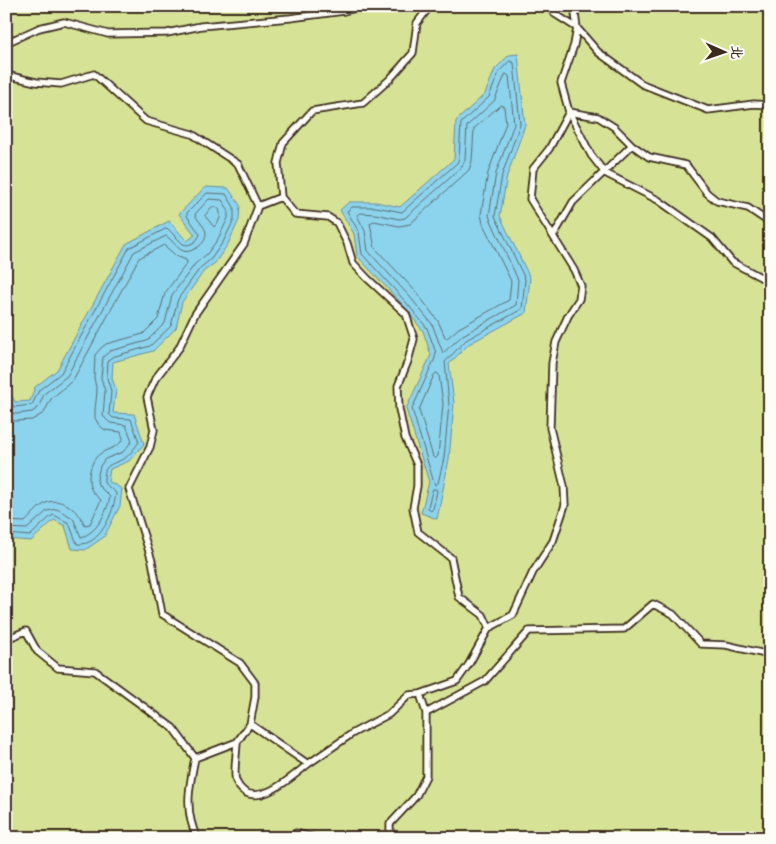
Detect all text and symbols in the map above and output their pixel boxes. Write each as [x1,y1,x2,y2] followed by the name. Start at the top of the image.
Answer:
[698,28,748,78] north arrow
[728,45,745,60] text: 北

